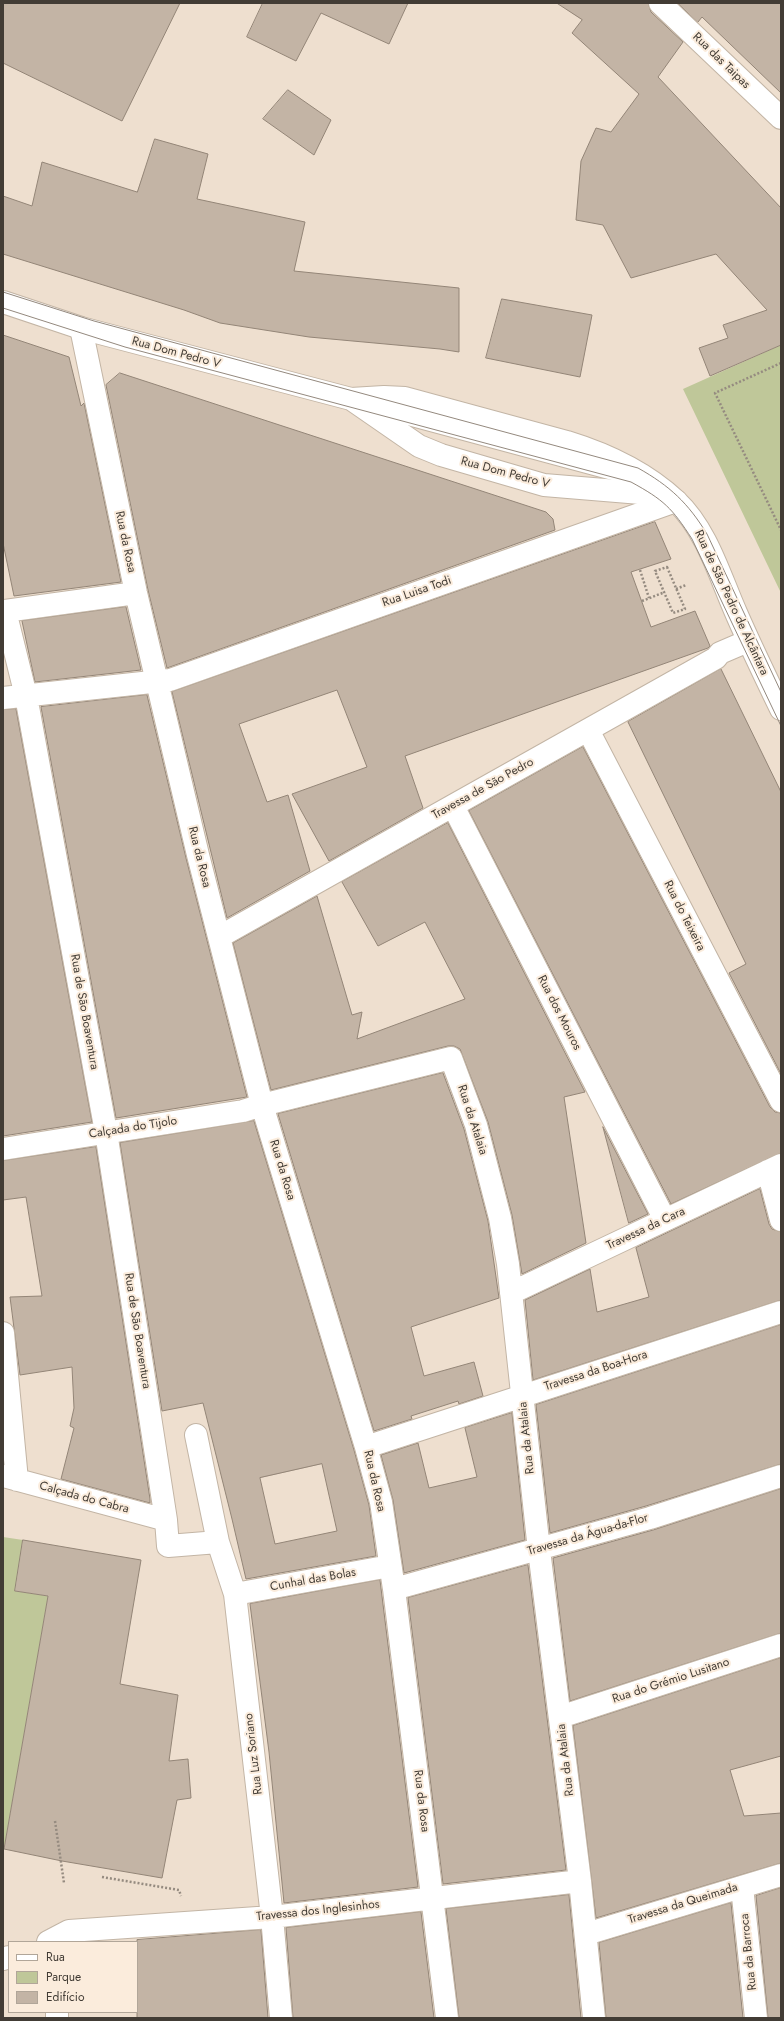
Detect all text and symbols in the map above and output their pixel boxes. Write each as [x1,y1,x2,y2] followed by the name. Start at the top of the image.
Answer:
[689,30,753,92] street label: Rua das Taipas
[130,334,222,372] street label: Rua Dom Pedro V
[459,454,551,492] street label: Rua Dom Pedro V
[111,510,139,574] street label: Rua da Rosa
[691,528,771,678] street label: Rua de São Pedro de Alcântara
[381,573,453,611] street label: Rua Luisa Todi
[430,755,536,823] street label: Travessa de São Pedro
[184,825,214,889] street label: Rua da Rosa
[660,878,708,954] street label: Rua do Teixeira
[67,953,101,1071] street label: Rua de São Boaventura
[534,973,584,1053] street label: Rua dos Mouros
[454,1083,490,1157] street label: Rua da Atalaia
[88,1114,178,1142] street label: Calçada do Tijolo
[266,1138,298,1202] street label: Rua da Rosa
[605,1205,687,1253] street label: Travessa da Cara
[121,1272,153,1390] street label: Rua de São Boaventura
[543,1348,649,1394] street label: Travessa da Boa-Hora
[516,1401,538,1475] street label: Rua da Atalaia
[360,1449,388,1513] street label: Rua da Rosa
[38,1479,130,1517] street label: Calçada do Cabra
[526,1511,650,1559] street label: Travessa da Água-da-Flor
[269,1565,357,1595] street label: Cunhal das Bolas
[611,1655,731,1707] street label: Rua do Grémio Lusitano
[242,1712,266,1796] street label: Rua Luz Soriano
[554,1723,578,1797] street label: Rua da Atalaia
[410,1769,432,1833] street label: Rua da Rosa
[626,1880,740,1928] street label: Travessa da Queimada
[256,1897,380,1925] street label: Travessa dos Inglesinhos
[738,1913,760,1991] street label: Rua da Barroca
[8,1941,138,2013] legend
[46,1948,65,1966] text: Rua
[46,1968,81,1986] text: Parque
[46,1988,85,2006] text: Edifício

